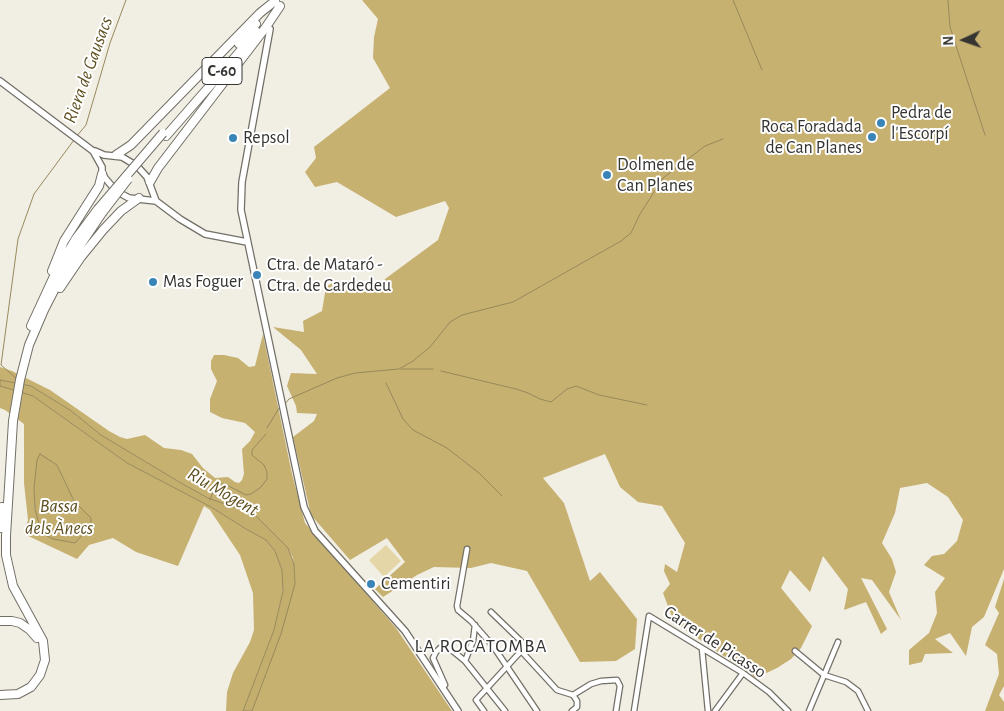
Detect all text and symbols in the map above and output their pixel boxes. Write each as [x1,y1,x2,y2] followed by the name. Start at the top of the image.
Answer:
[58,14,118,126] water label: Riera de Gausacs
[939,15,989,65] north arrow
[942,36,956,46] text: N
[202,58,242,84] road number: C-60
[891,102,952,144] place label: Pedra de l'Escorpí
[761,116,862,158] place label: Roca Foradada de Can Planes
[875,117,887,129] marker: Pedra de l'Escorpí
[243,127,290,149] place label: Repsol
[866,131,878,143] marker: Roca Foradada de Can Planes
[227,132,239,144] marker: Repsol
[617,154,694,196] place label: Dolmen de Can Planes
[601,169,613,181] marker: Dolmen de Can Planes
[267,254,391,296] place label: Ctra. de Mataró - Ctra. de Cardedeu
[251,269,263,281] marker: Ctra. de Mataró - Ctra. de Cardedeu
[163,271,243,293] place label: Mas Foguer
[147,276,159,288] marker: Mas Foguer
[183,463,263,521] water label: Riu Mogent
[25,495,93,539] water label: Bassa dels Ànecs
[381,573,451,595] place label: Cementiri
[365,578,377,590] marker: Cementiri
[660,601,770,683] street label: Carrer de Picasso
[413,635,549,657] district label: LA ROCATOMBA

